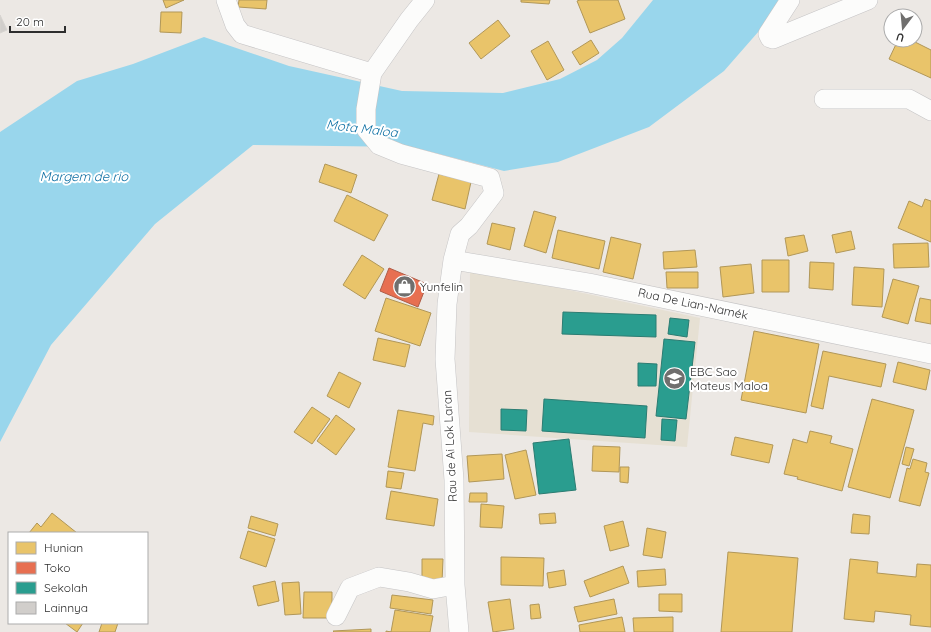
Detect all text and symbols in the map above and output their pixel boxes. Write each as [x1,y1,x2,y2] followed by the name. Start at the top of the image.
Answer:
[10,8,65,34] scale bar
[883,8,923,48] north arrow
[16,14,44,29] text: 20 m
[895,30,906,45] text: U
[325,116,400,140] water label: Mota Maloa
[40,168,129,184] water label: Margem de rio
[391,274,417,300] shop icon: Yunfelin
[420,279,463,294] place label: Yunfelin
[637,285,749,322] street label: Rua De Lian-Namék
[690,364,768,393] place label: EBC Sao Mateus Maloa
[662,366,688,392] school or university icon: EBC Sao Mateus Maloa
[439,390,460,502] street label: Rau de Ai Lok Laran
[8,532,148,624] legend
[44,540,83,555] text: Hunian
[44,560,70,575] text: Toko
[44,580,88,595] text: Sekolah
[44,600,88,615] text: Lainnya

